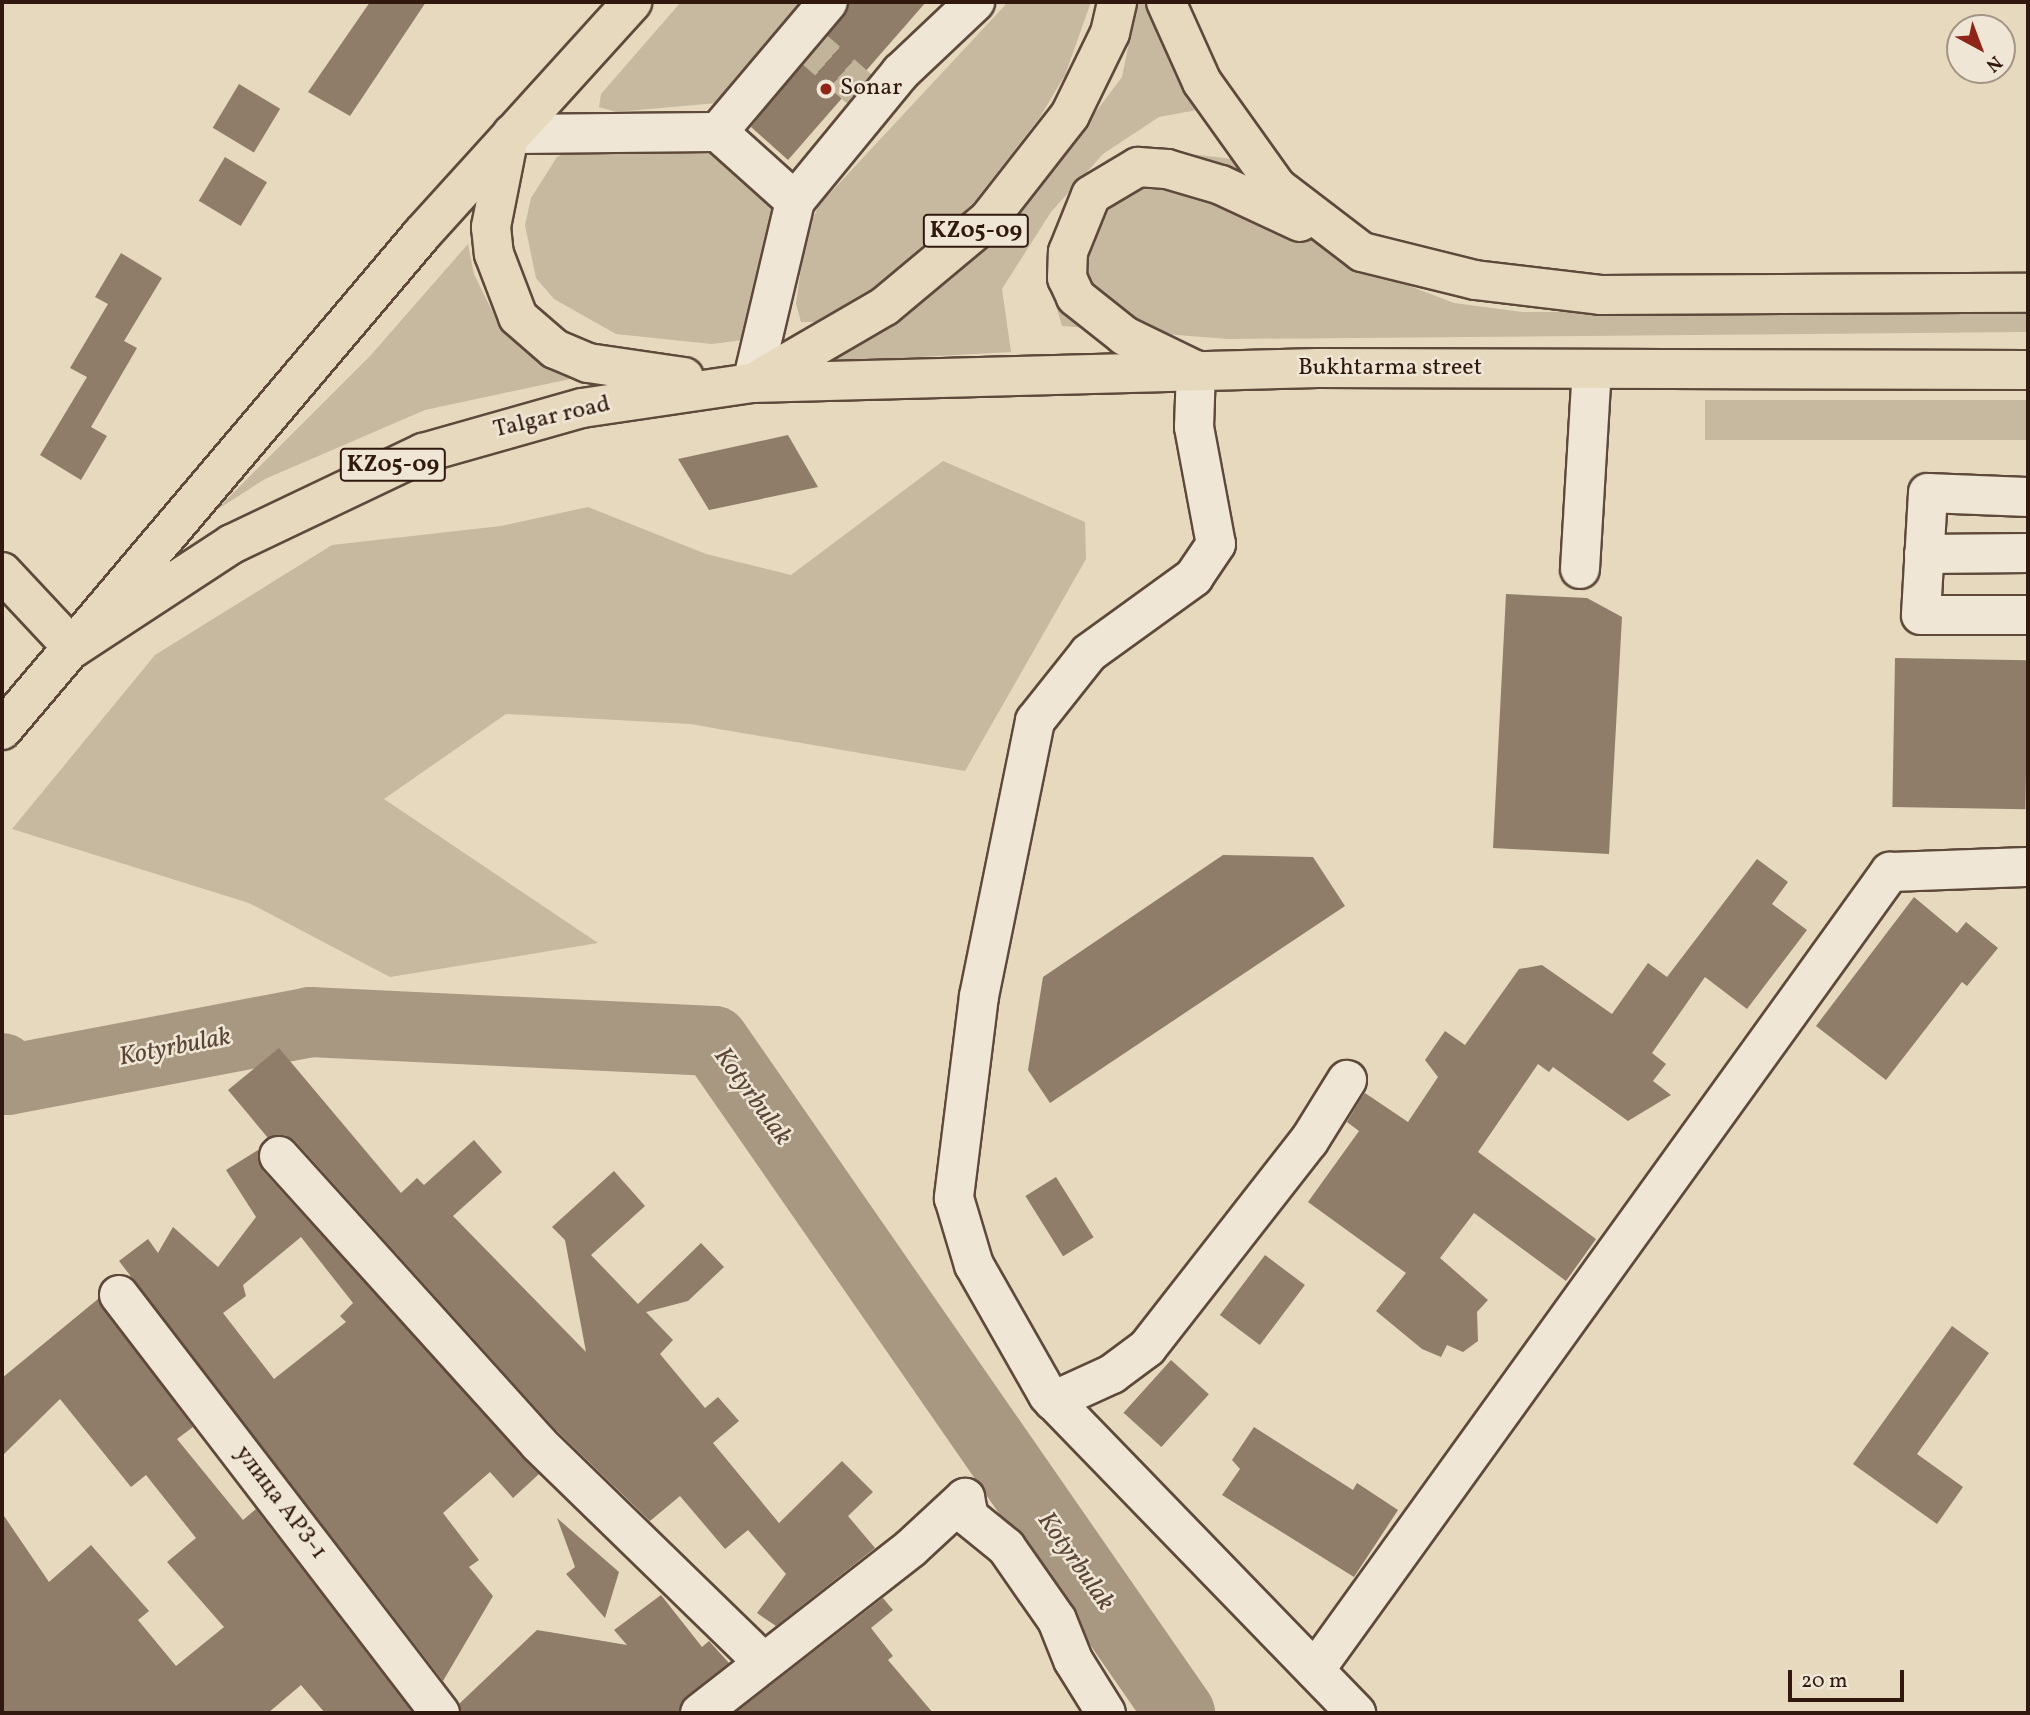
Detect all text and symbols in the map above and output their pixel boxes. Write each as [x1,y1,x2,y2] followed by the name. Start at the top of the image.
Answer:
[1946,14,2016,84] north arrow
[1980,49,2007,78] text: N
[840,75,902,103] place label: Sonar
[818,81,834,97] marker: Sonar
[922,212,1030,250] road number: KZ05-09
[1298,355,1482,383] street label: Bukhtarma street
[491,391,613,445] street label: Talgar road
[339,446,447,485] road number: KZ05-09
[116,1022,234,1074] water label: Kotyrbulak
[706,1042,798,1152] water label: Kotyrbulak
[228,1440,332,1566] street label: улица АРЗ-1
[1030,1507,1120,1617] water label: Kotyrbulak
[1792,1656,1908,1700] scale bar
[1801,1667,1847,1696] text: 20 m

